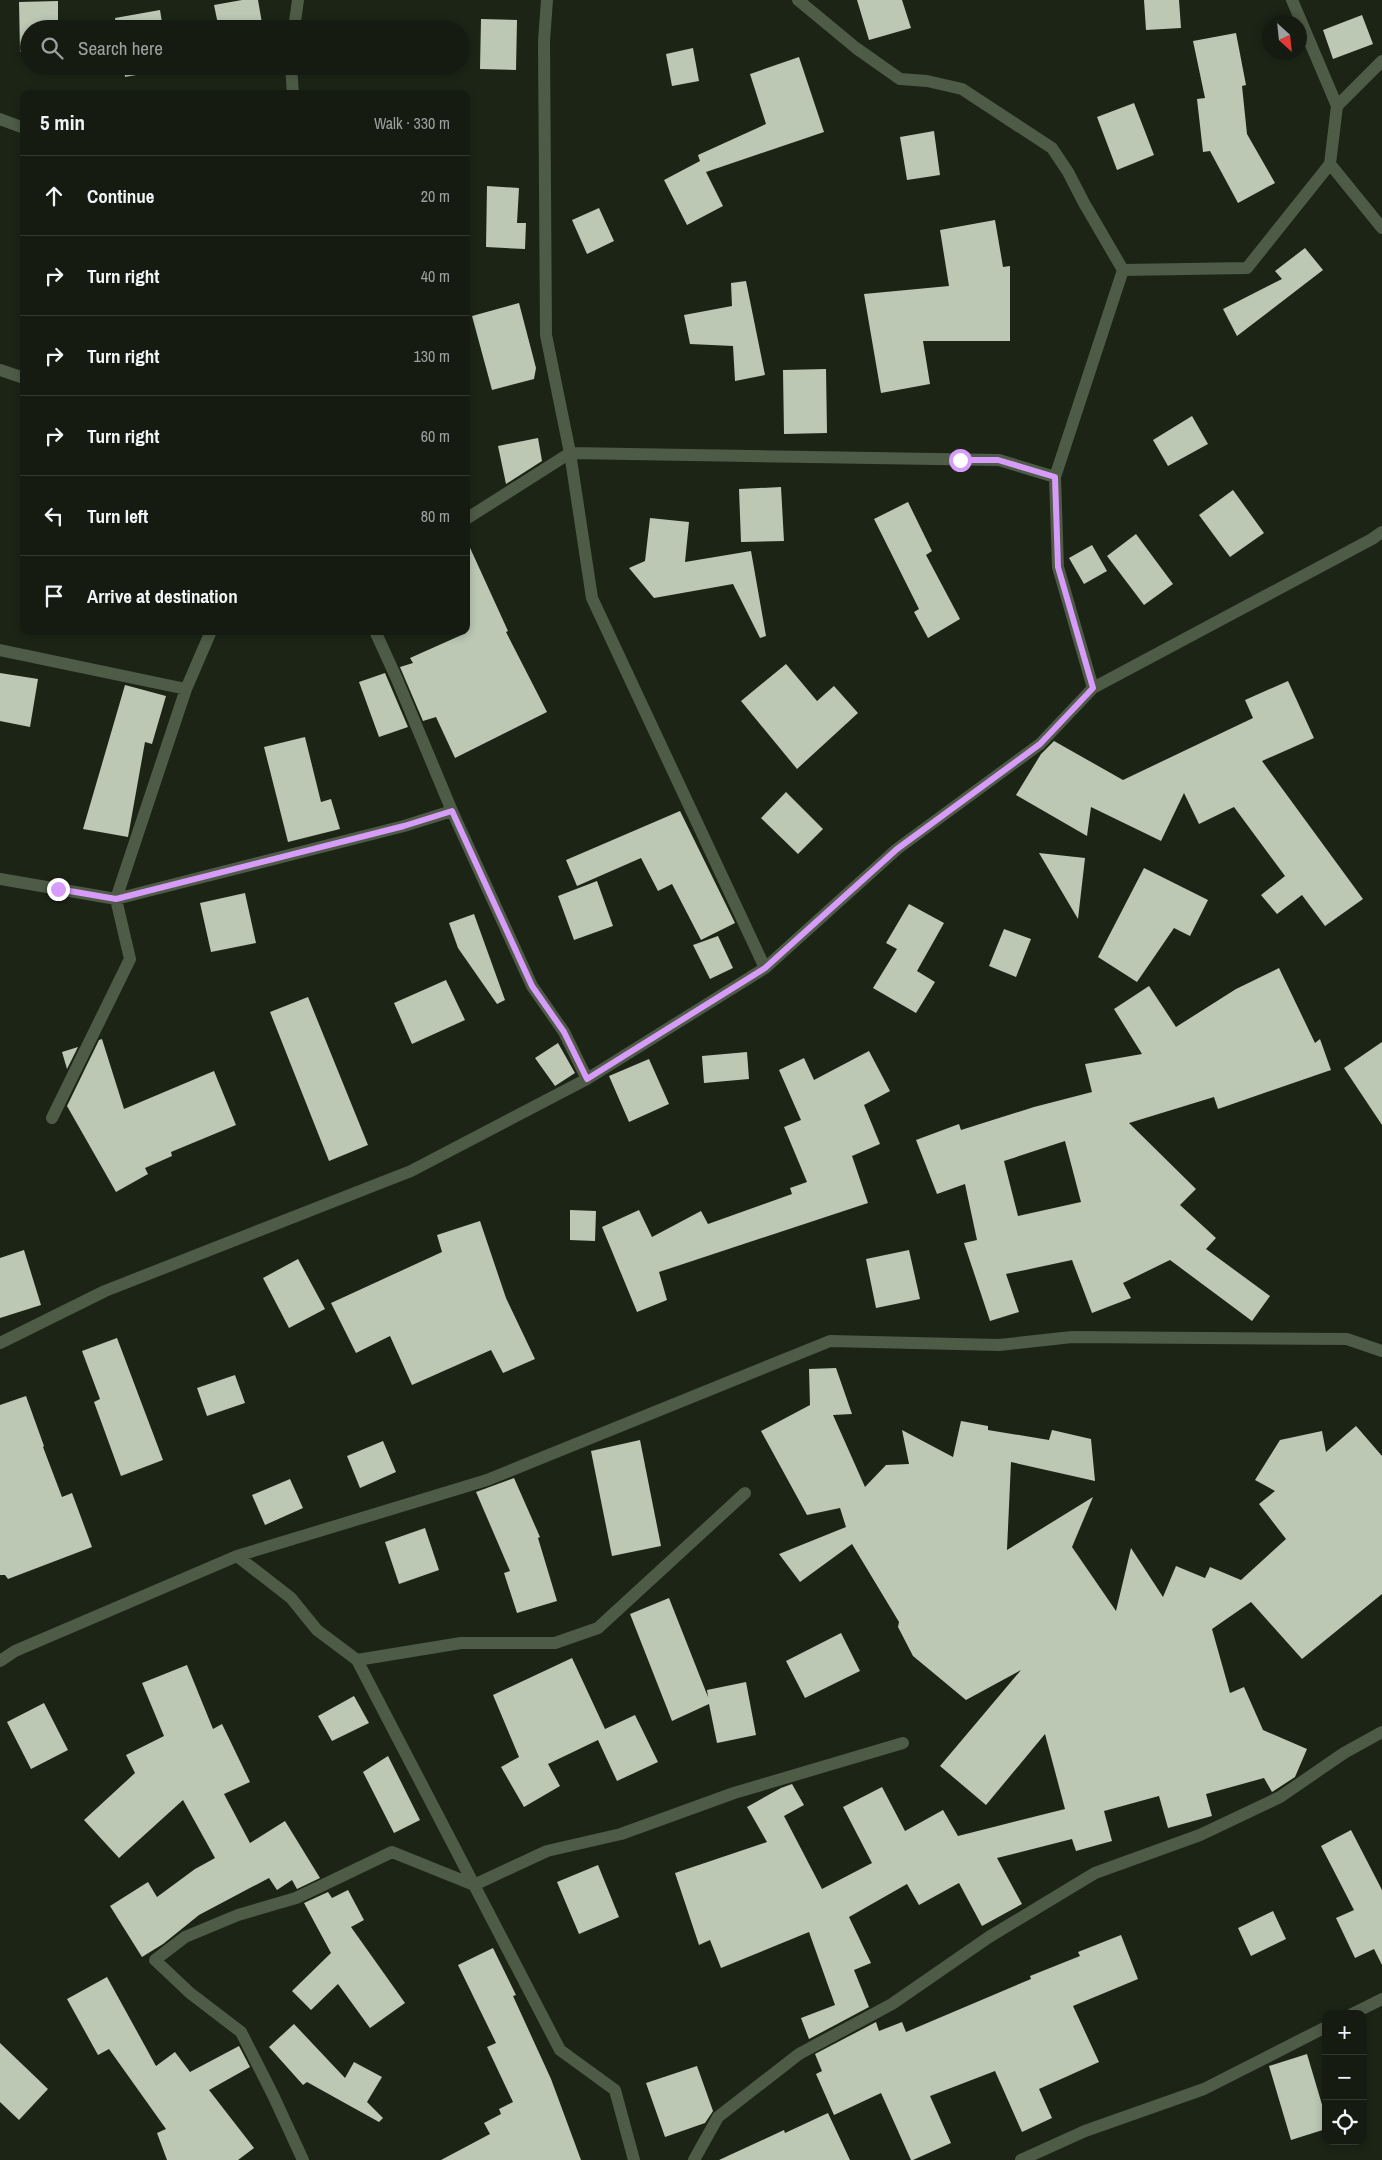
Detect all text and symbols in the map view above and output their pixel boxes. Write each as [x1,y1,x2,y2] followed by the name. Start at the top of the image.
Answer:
[1262,15,1307,60] north arrow
[20,20,470,75] search box
[38,34,66,62] icon: search
[78,35,163,61] text: Search here
[40,108,85,137] text: 5 min
[374,112,450,134] text: Walk · 330 m
[40,182,68,210] icon: ahead
[87,183,155,209] text: Continue
[421,185,450,207] text: 20 m
[40,262,68,290] icon: right
[87,263,159,289] text: Turn right
[421,265,450,287] text: 40 m
[40,342,68,370] icon: right
[87,343,159,369] text: Turn right
[414,345,450,367] text: 130 m
[40,422,68,450] icon: right
[87,423,159,449] text: Turn right
[421,425,450,447] text: 60 m
[949,449,972,472] route start
[40,502,68,530] icon: left
[87,503,148,529] text: Turn left
[421,505,450,527] text: 80 m
[40,582,68,610] icon: arrive
[87,583,238,609] text: Arrive at destination
[47,878,70,901] route end
[1322,2010,1367,2145] map controls
[1322,2010,1367,2055] button: +
[1322,2055,1367,2100] button: −
[1322,2100,1367,2145] button: locate

